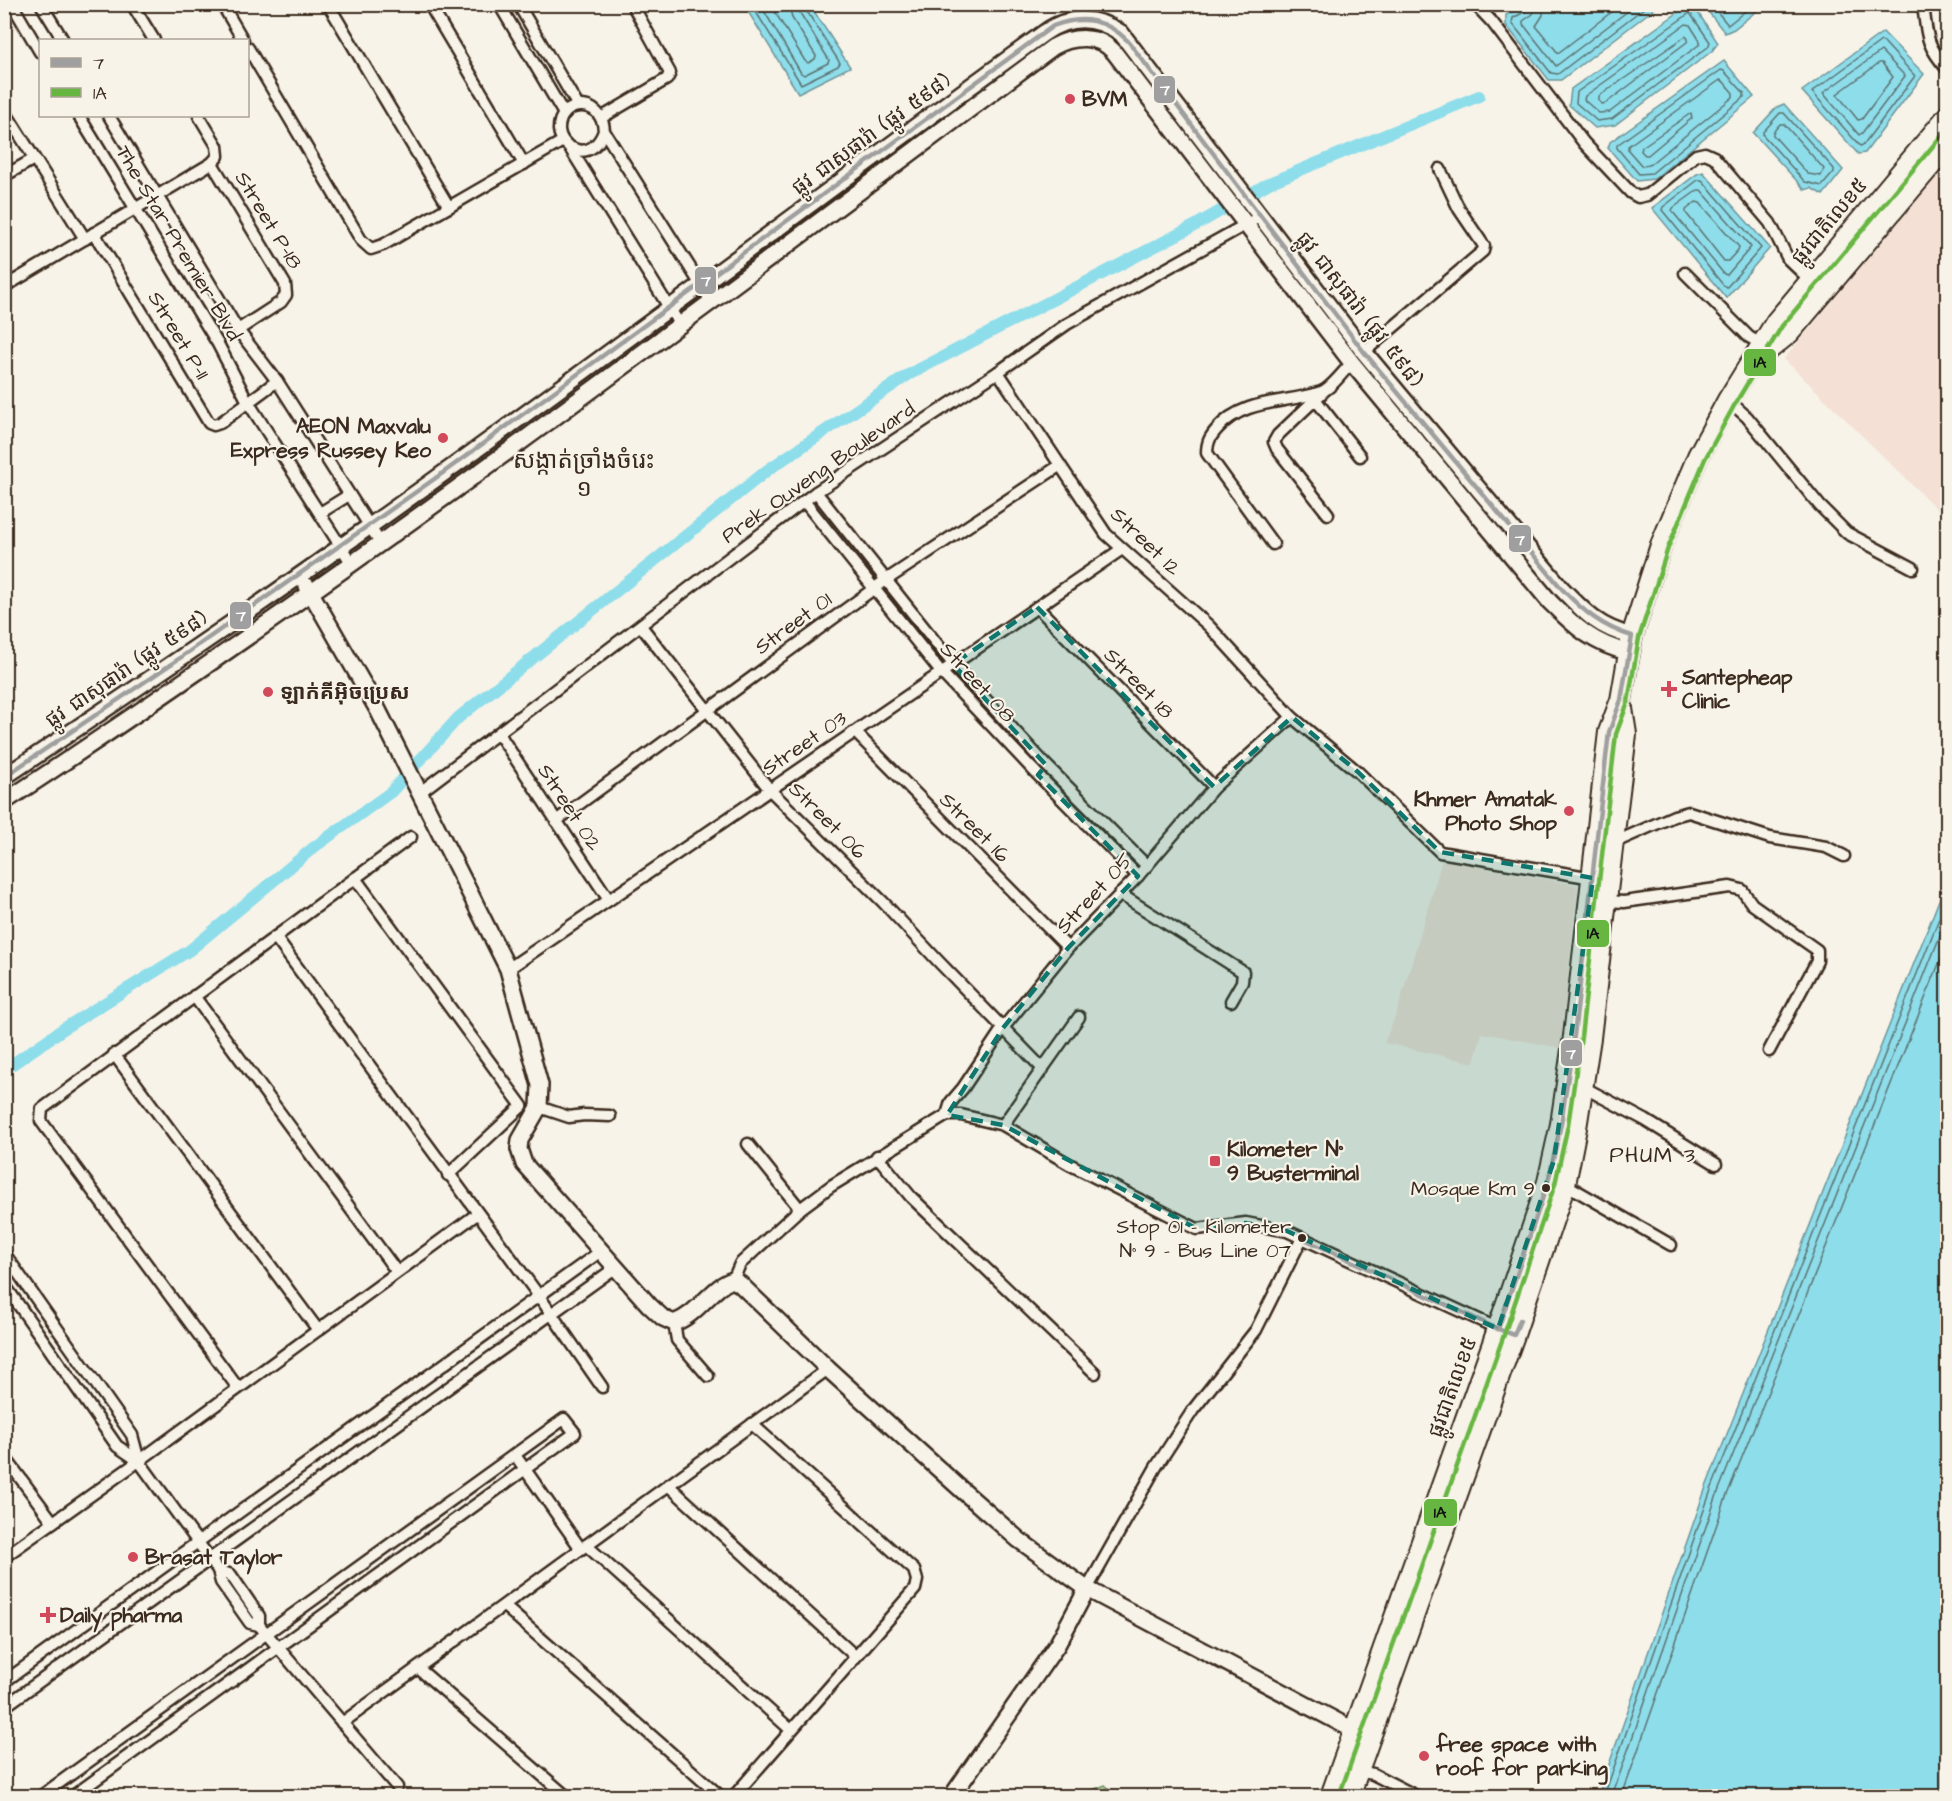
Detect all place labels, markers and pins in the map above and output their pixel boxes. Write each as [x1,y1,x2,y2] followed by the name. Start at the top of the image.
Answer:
[1082,85,1128,114] place label: BVM
[1063,92,1077,106] marker: BVM
[231,412,431,468] place label: AEON Maxvalu Express Russey Keo
[436,431,450,445] marker: AEON Maxvalu Express Russey Keo
[1681,663,1793,716] place label: Santepheap Clinic
[280,678,410,707] place label: ឡាក់គីអ៊ិចប្រេស
[1660,680,1678,698] marker: Santepheap Clinic
[261,685,275,699] marker: ឡាក់គីអ៊ិចប្រេស
[1414,785,1557,839] place label: Khmer Amatak Photo Shop
[1562,804,1576,818] marker: Khmer Amatak Photo Shop
[1227,1135,1360,1188] place label: Kilometer N° 9 Busterminal
[1208,1154,1222,1168] marker: Kilometer N° 9 Busterminal
[1411,1175,1535,1203] place label: Mosque Km 9
[1540,1182,1552,1194] marker: Mosque Km 9
[1116,1213,1291,1265] place label: Stop 01 - Kilometer N° 9 - Bus Line 07
[1296,1232,1308,1244] marker: Stop 01 - Kilometer N° 9 - Bus Line 07
[145,1543,283,1575] place label: Brasat Taylor
[126,1550,140,1564] marker: Brasat Taylor
[60,1601,182,1633] place label: Daily pharma
[41,1608,55,1622] marker: Daily pharma
[1435,1730,1608,1785] place label: free space with roof for parking
[1417,1749,1431,1763] marker: free space with roof for parking

